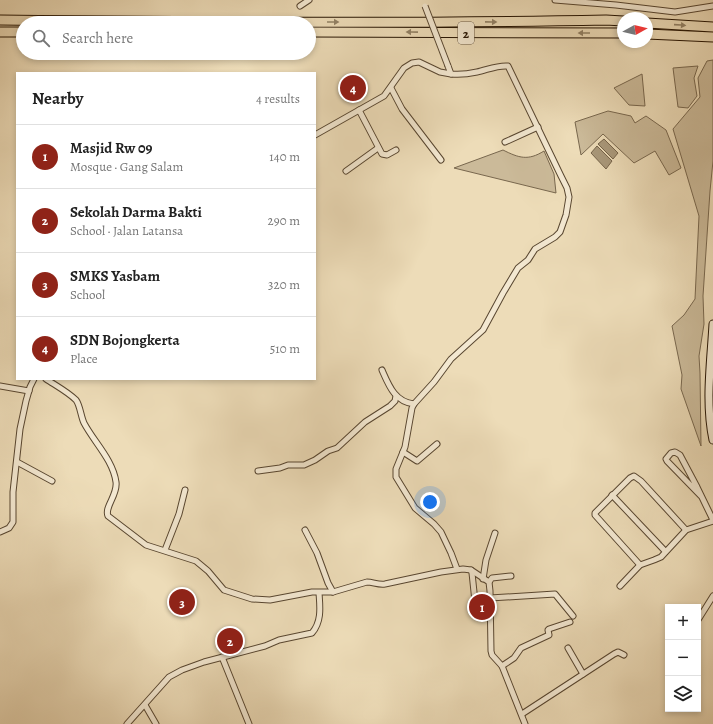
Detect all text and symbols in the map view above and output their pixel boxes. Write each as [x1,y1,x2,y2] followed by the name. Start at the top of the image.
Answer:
[617,12,653,48] north arrow
[16,16,316,60] search box
[327,19,340,25] one-way arrow
[485,19,498,25] one-way arrow
[674,21,686,28] one-way arrow
[458,22,474,44] road number: 2
[30,27,52,49] icon: search
[62,28,133,48] text: Search here
[405,29,418,35] one-way arrow
[577,30,590,36] one-way arrow
[340,73,366,103] pin: 4
[32,87,83,110] text: Nearby
[256,90,300,107] text: 4 results
[70,138,152,158] text: Masjid Rw 09
[43,148,47,165] text: 1
[269,148,300,165] text: 140 m
[70,158,183,175] text: Mosque · Gang Salam
[70,202,202,222] text: Sekolah Darma Bakti
[42,212,48,229] text: 2
[268,212,300,229] text: 290 m
[70,222,183,239] text: School · Jalan Latansa
[70,266,160,286] text: SMKS Yasbam
[42,276,48,293] text: 3
[268,276,300,293] text: 320 m
[70,286,105,303] text: School
[70,330,180,350] text: SDN Bojongkerta
[42,340,48,357] text: 4
[270,340,300,357] text: 510 m
[70,350,98,367] text: Place
[420,492,440,512] your location
[169,587,195,617] pin: 3
[469,592,495,622] pin: 1
[665,604,701,712] map controls
[665,604,701,640] button: +
[217,626,243,656] pin: 2
[665,640,701,676] button: −
[665,676,701,712] button: layers

